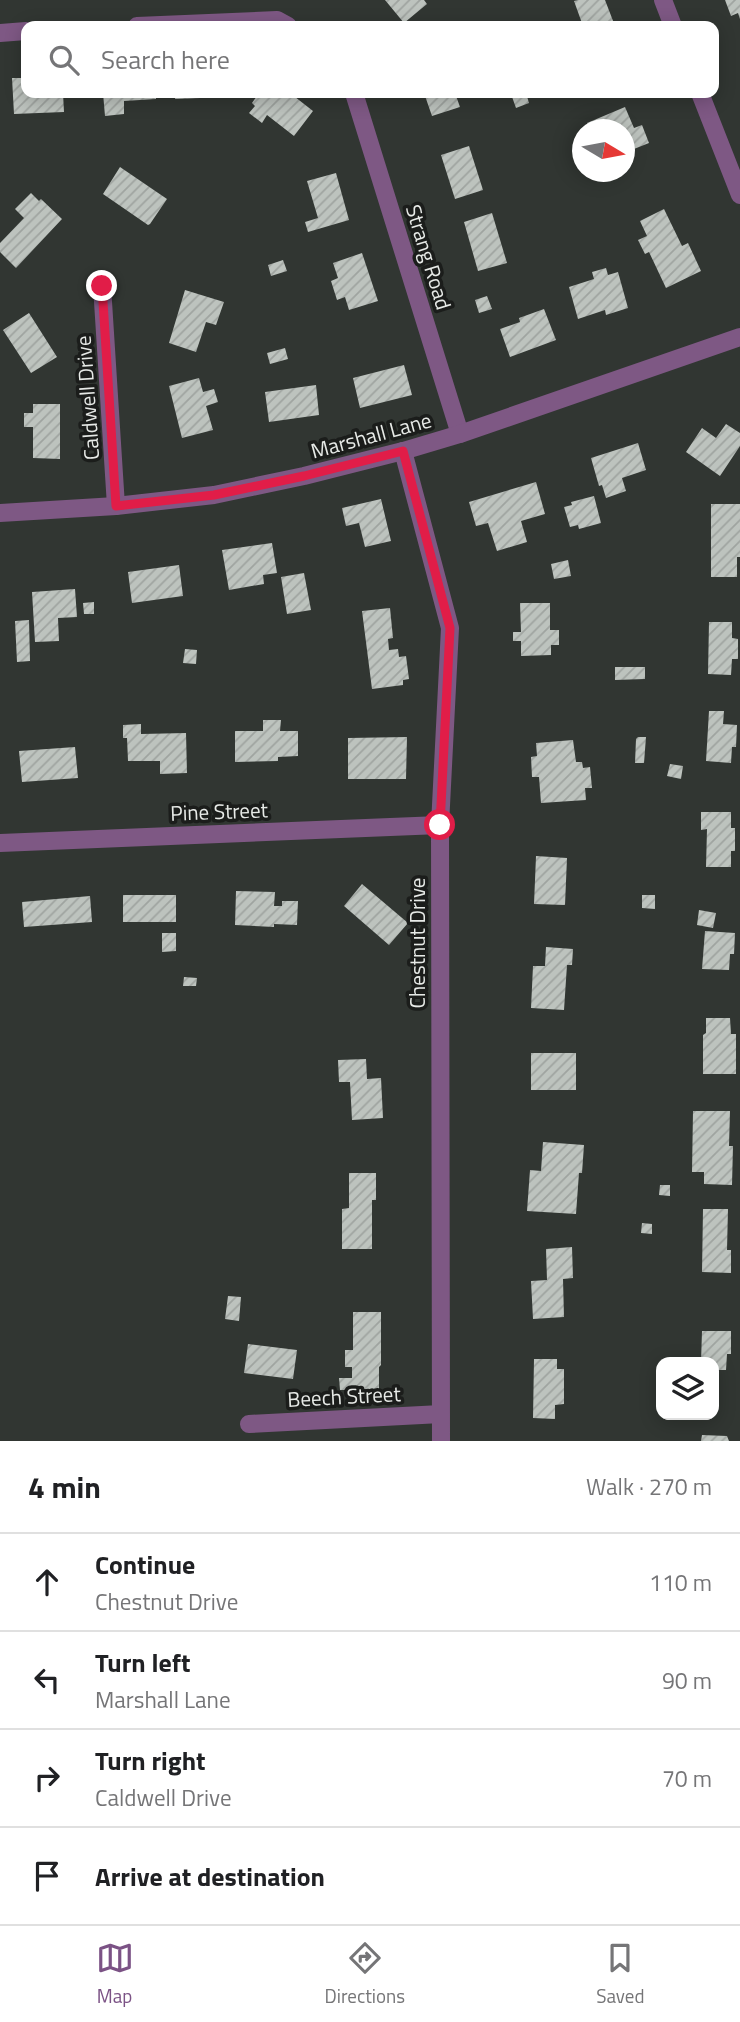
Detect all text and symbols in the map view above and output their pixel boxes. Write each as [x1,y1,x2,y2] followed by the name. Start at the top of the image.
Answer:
[21,21,719,98] search box
[101,40,230,79] text: Search here
[45,41,83,79] icon: search
[572,119,635,182] north arrow
[398,200,460,314] street label: Strang Road
[86,270,117,301] route end
[67,335,107,461] street label: Caldwell Drive
[307,404,435,466] street label: Marshall Lane
[170,793,269,829] street label: Pine Street
[424,809,455,840] route start
[401,878,433,1008] street label: Chestnut Drive
[656,1357,719,1420] map controls
[656,1357,719,1420] button: layers
[287,1377,402,1415] street label: Beech Street
[28,1464,101,1510] text: 4 min
[586,1469,712,1504] text: Walk · 270 m
[95,1545,195,1584] text: Continue
[28,1563,66,1601] icon: ahead
[649,1565,712,1600] text: 110 m
[95,1584,238,1619] text: Chestnut Drive
[95,1643,190,1682] text: Turn left
[28,1661,66,1699] icon: left
[662,1663,712,1698] text: 90 m
[95,1682,231,1717] text: Marshall Lane
[95,1741,206,1780] text: Turn right
[28,1759,66,1797] icon: right
[662,1761,712,1796] text: 70 m
[95,1780,232,1815] text: Caldwell Drive
[28,1857,66,1895] icon: arrive
[95,1857,325,1896] text: Arrive at destination
[96,1939,134,2010] tab: Map
[325,1939,405,2010] tab: Directions
[596,1939,644,2010] tab: Saved

